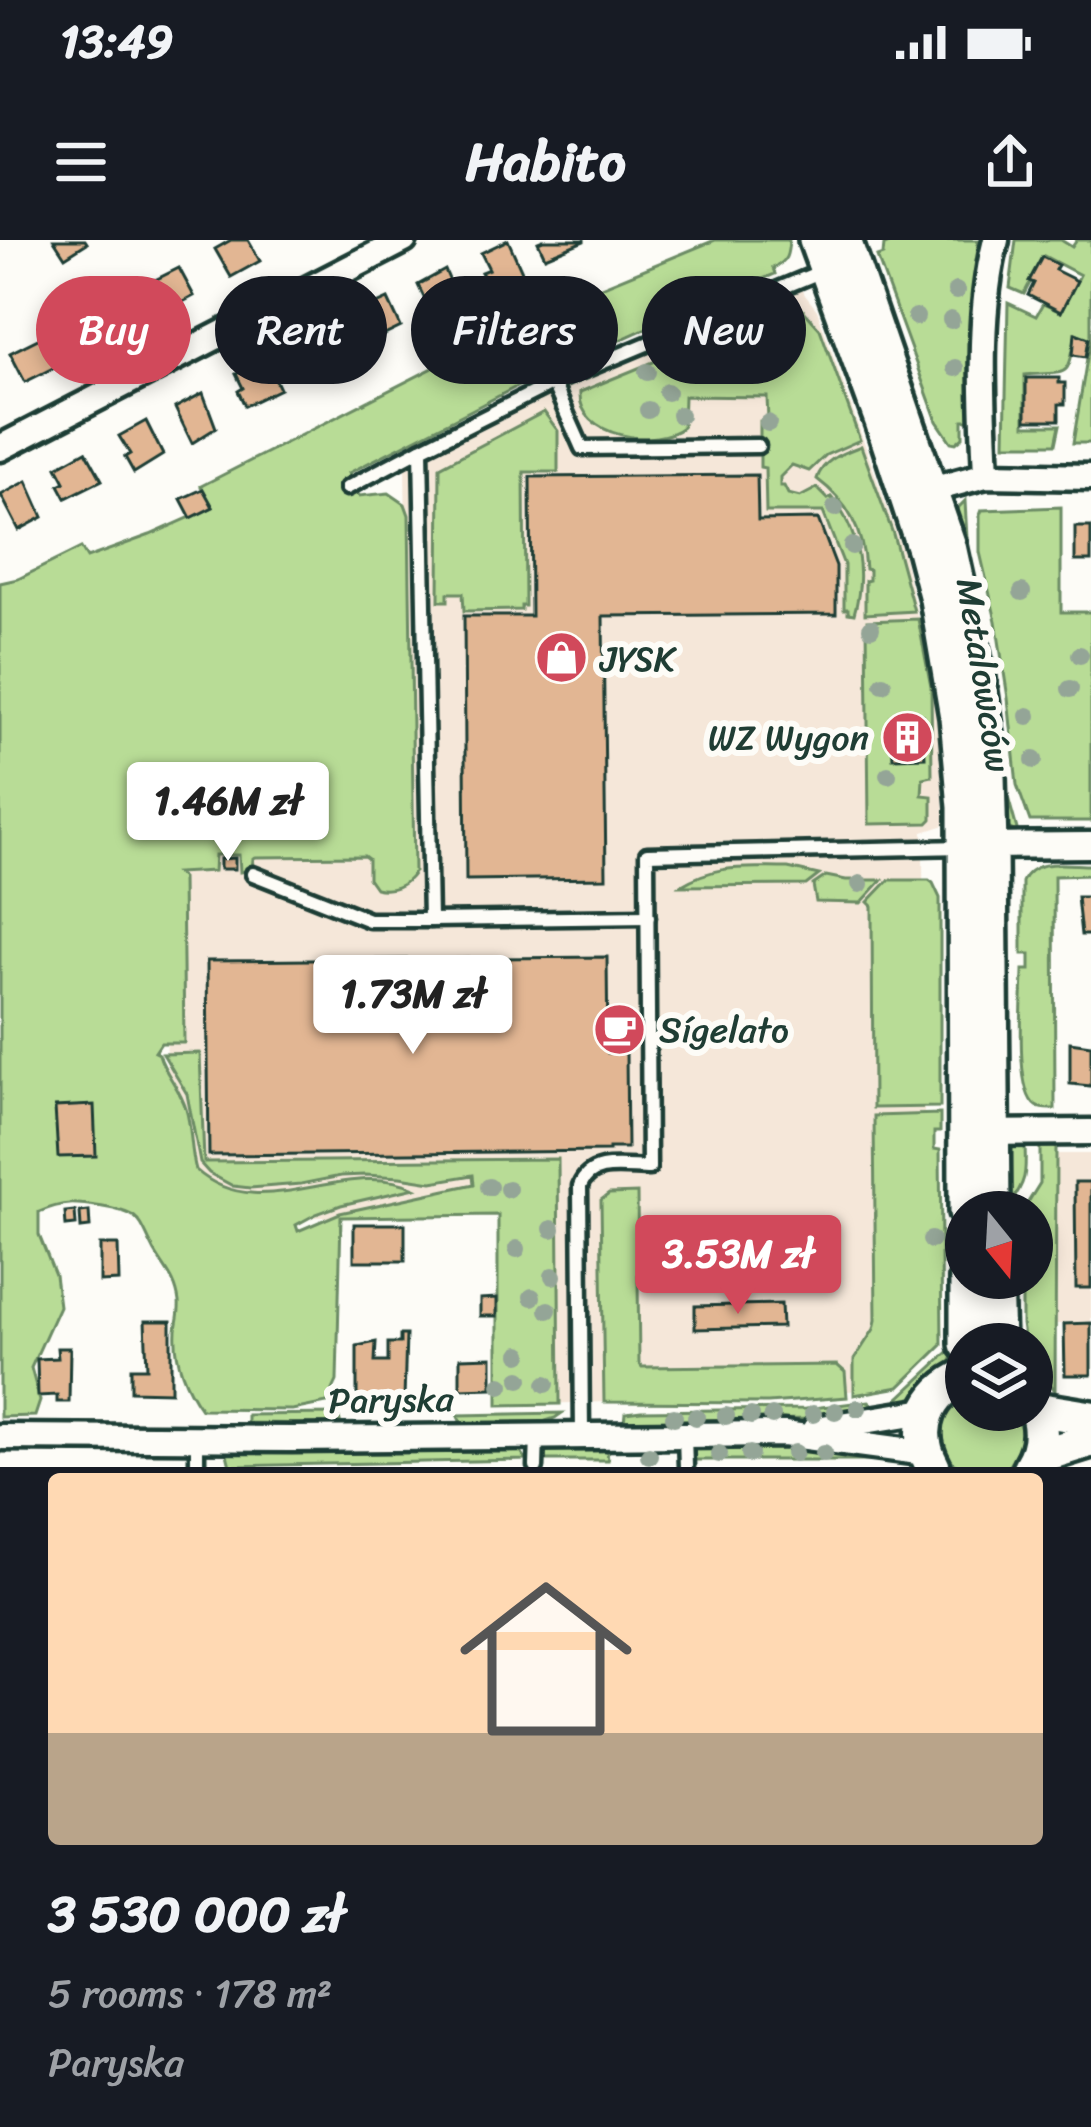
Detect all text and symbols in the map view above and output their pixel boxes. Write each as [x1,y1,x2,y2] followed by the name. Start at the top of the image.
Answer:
[60,2,173,82] text: 13:49
[465,114,626,210] text: Habito
[48,129,114,195] icon: menu
[977,129,1043,195] icon: share
[36,276,191,384] chip: Buy
[215,276,387,384] chip: Rent
[411,276,618,384] chip: Filters
[642,276,806,384] chip: New
[937,573,1031,777] street label: Metalowców
[598,627,678,691] place label: JYSK
[533,630,589,686] shop icon: JYSK
[708,706,869,770] place label: WZ Wygon
[880,709,936,765] building icon: WZ Wygon
[104,762,352,864] pin: 1.46M zł
[154,766,302,835] text: 1.46M zł
[289,955,537,1057] pin: 1.73M zł
[340,959,486,1028] text: 1.73M zł
[659,998,789,1062] place label: Sígelato
[592,1001,648,1057] cafe icon: Sígelato
[945,1191,1053,1299] north arrow
[945,1191,1053,1431] map controls
[614,1215,862,1317] pin: 3.53M zł
[662,1219,814,1288] text: 3.53M zł
[945,1323,1053,1431] button: layers
[328,1367,455,1433] street label: Paryska
[438,1551,654,1767] icon: home
[48,1869,345,1959] text: 3 530 000 zł
[48,1959,332,2028] text: 5 rooms · 178 m²
[48,2028,184,2097] text: Paryska

